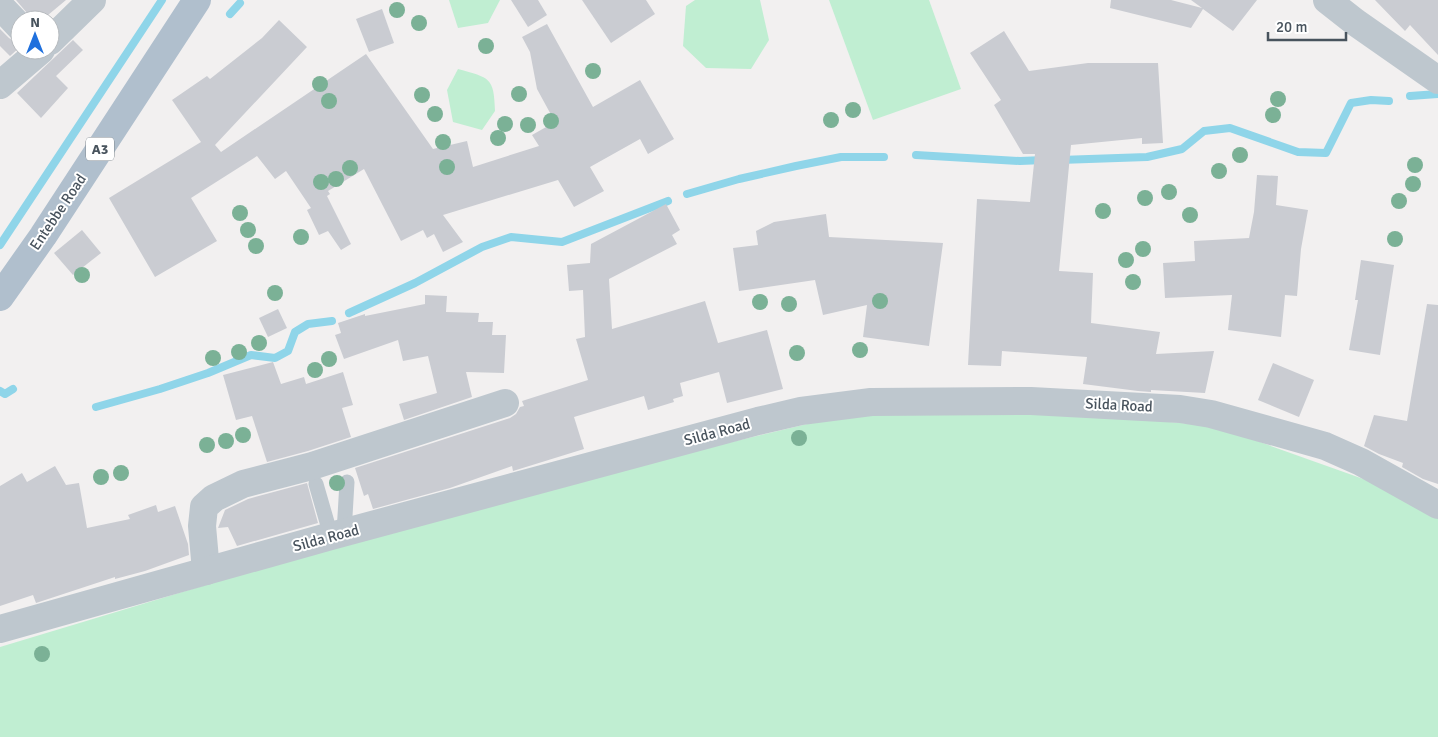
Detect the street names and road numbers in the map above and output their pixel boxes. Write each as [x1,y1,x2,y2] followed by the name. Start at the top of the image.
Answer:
[86,138,114,160] road number: A3
[26,170,90,254] street label: Entebbe Road
[1085,394,1153,416] street label: Silda Road
[682,415,752,449] street label: Silda Road
[291,521,361,555] street label: Silda Road

